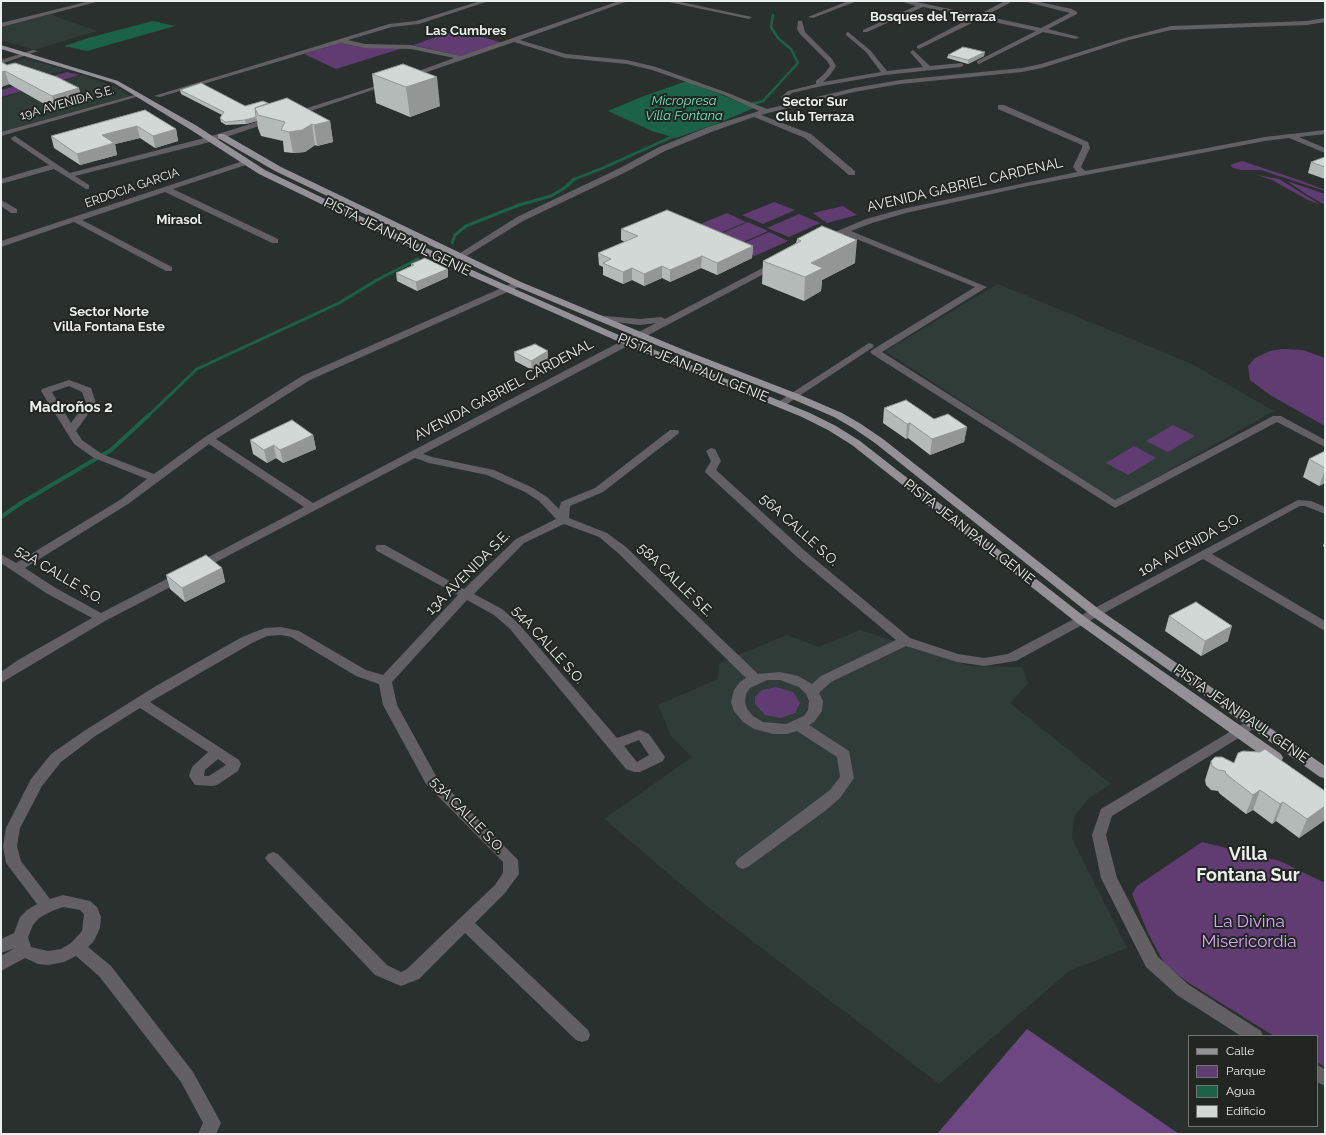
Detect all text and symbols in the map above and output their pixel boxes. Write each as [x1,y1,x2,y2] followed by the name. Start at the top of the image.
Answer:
[870,9,996,25] district label: Bosques del Terraza
[425,23,507,39] district label: Las Cumbres
[18,83,116,123] street label: 19A AVENIDA S.E.
[645,93,723,124] water label: Micropresa Villa Fontana
[776,94,854,125] district label: Sector Sur Club Terraza
[865,154,1065,216] street label: AVENIDA GABRIEL CARDENAL
[83,165,181,211] street label: ERDOCIA GARCIA
[321,194,473,280] street label: PISTA JEAN PAUL GENIE
[156,212,202,228] district label: Mirasol
[53,304,165,335] district label: Sector Norte Villa Fontana Este
[615,330,771,406] street label: PISTA JEAN PAUL GENIE
[412,336,596,444] street label: AVENIDA GABRIEL CARDENAL
[29,398,113,416] district label: Madroños 2
[900,476,1038,588] street label: PISTA JEAN PAUL GENIE
[756,490,842,570] street label: 56A CALLE S.O.
[1136,510,1244,580] street label: 10A AVENIDA S.O.
[422,527,514,619] street label: 13A AVENIDA S.E.
[634,540,716,620] street label: 58A CALLE S.E.
[12,542,106,608] street label: 52A CALLE S.O.
[508,602,588,688] street label: 54A CALLE S.O.
[1170,661,1312,767] street label: PISTA JEAN PAUL GENIE
[426,773,508,857] street label: 53A CALLE S.O.
[1196,844,1300,886] district label: Villa Fontana Sur
[1201,912,1297,952] park label: La Divina Misericordia
[1188,1035,1318,1127] legend
[1226,1044,1254,1058] text: Calle
[1226,1064,1266,1078] text: Parque
[1226,1084,1255,1098] text: Agua
[1226,1104,1266,1118] text: Edificio

